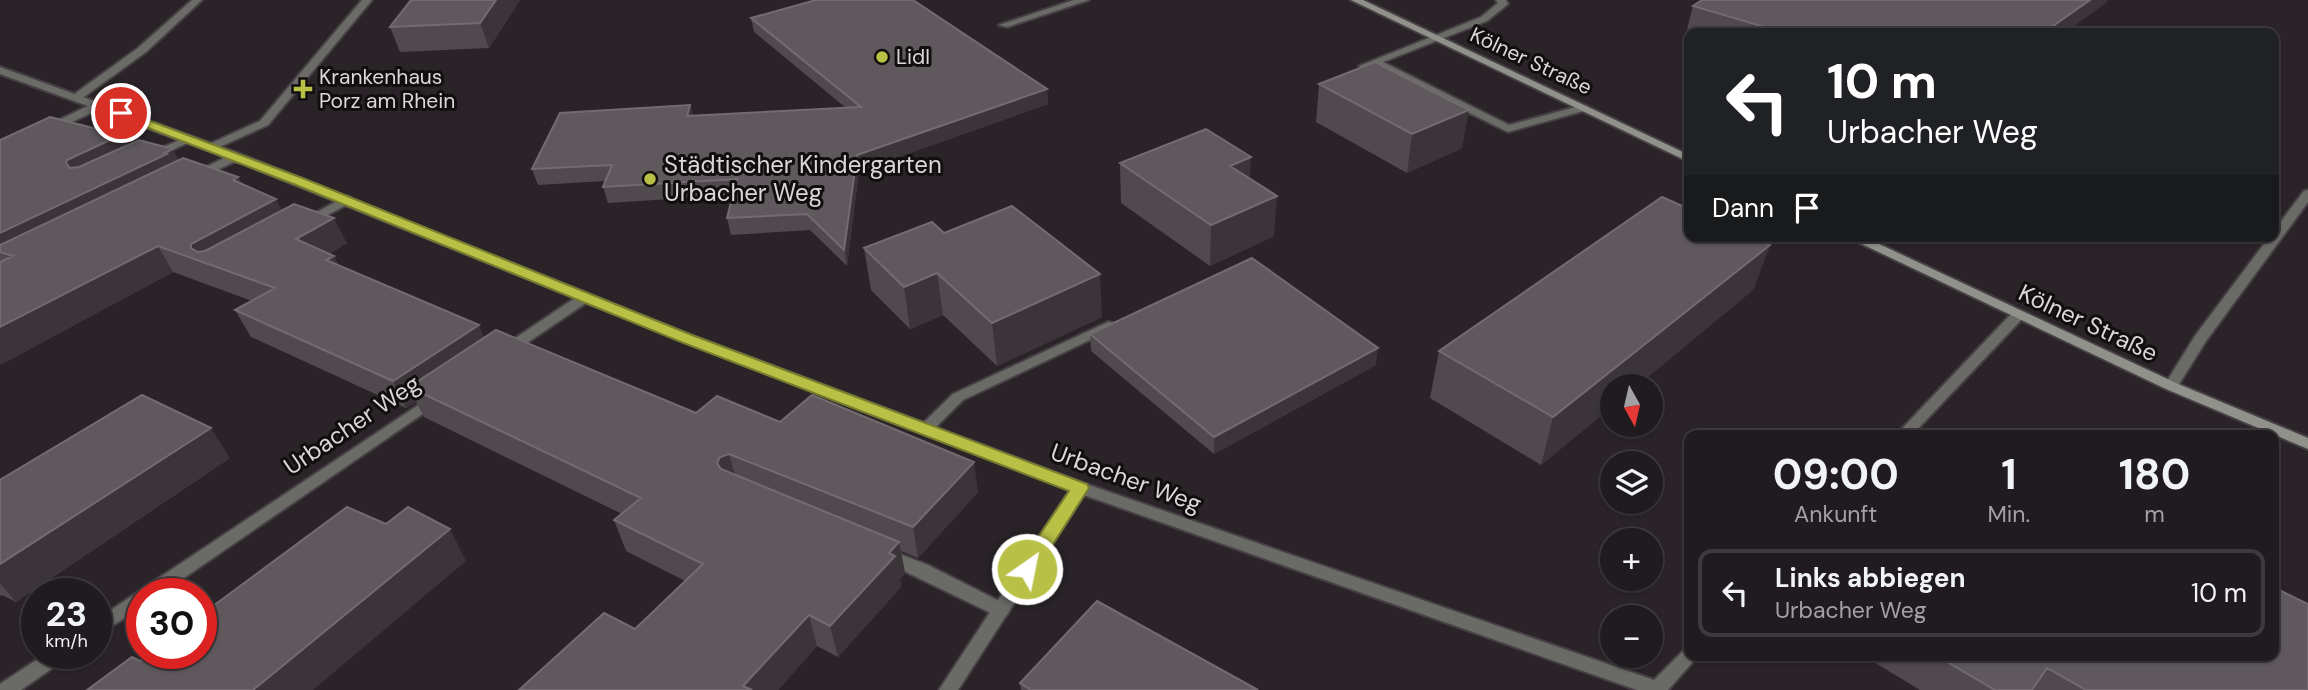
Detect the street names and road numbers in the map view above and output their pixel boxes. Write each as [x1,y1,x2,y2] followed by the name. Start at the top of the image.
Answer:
[1466,21,1596,101] street label: Kölner Straße
[2014,277,2163,368] street label: Kölner Straße
[278,368,426,482] street label: Urbacher Weg
[1047,436,1206,519] street label: Urbacher Weg

